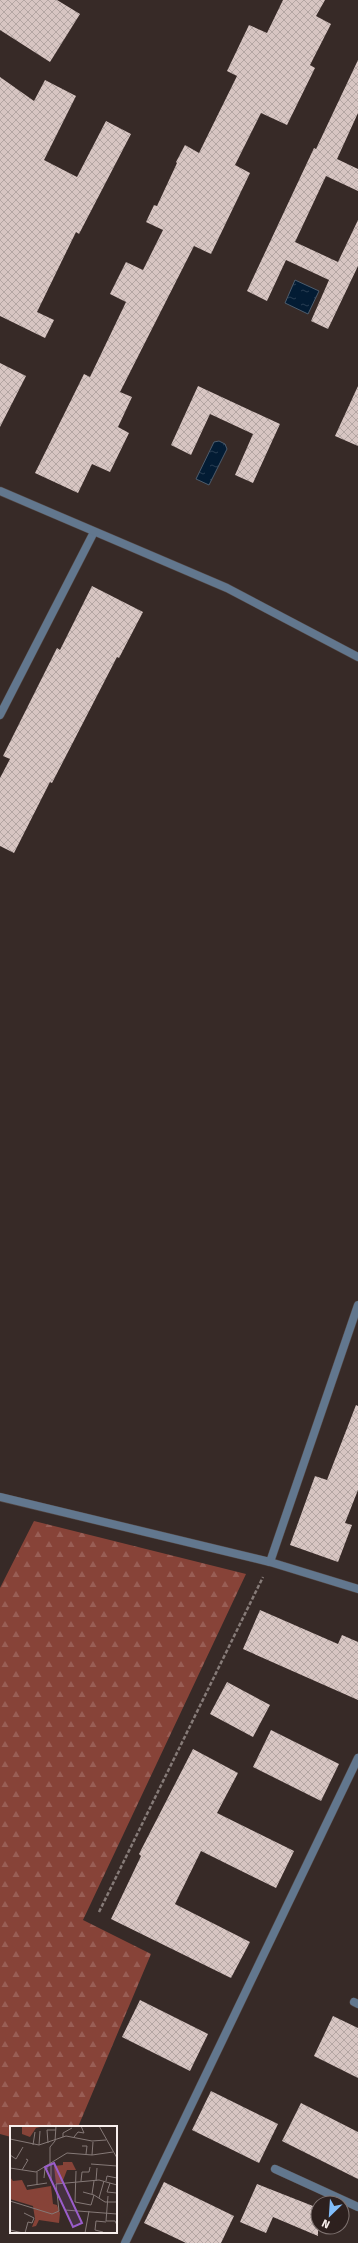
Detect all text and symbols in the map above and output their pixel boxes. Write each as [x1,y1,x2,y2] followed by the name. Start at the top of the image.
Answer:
[10,2126,117,2233] inset map
[310,2195,350,2235] north arrow
[320,2216,332,2231] text: N

